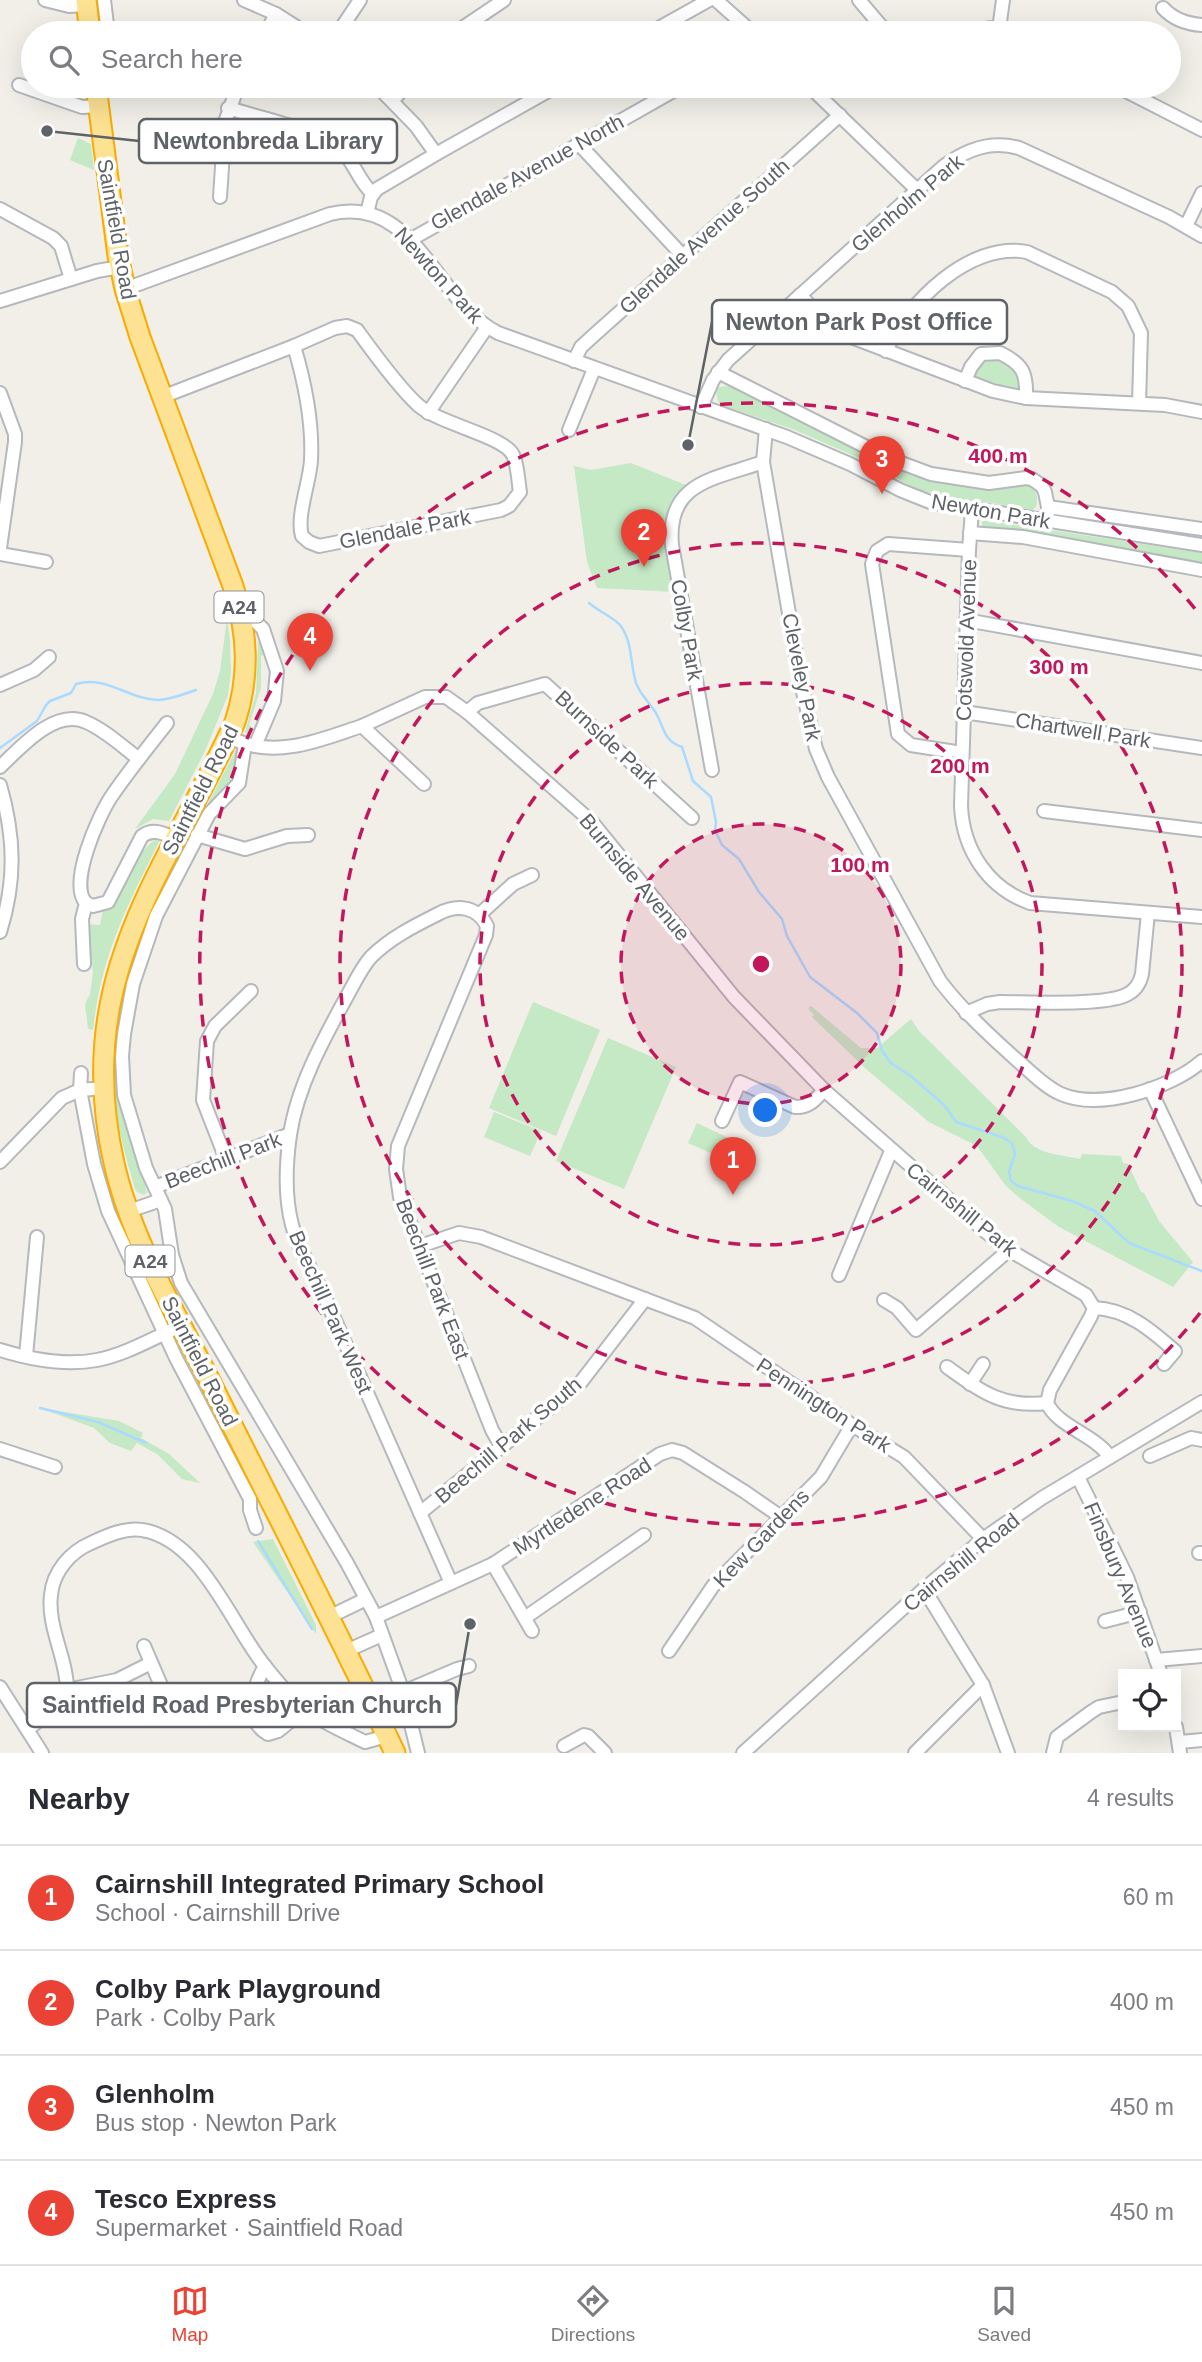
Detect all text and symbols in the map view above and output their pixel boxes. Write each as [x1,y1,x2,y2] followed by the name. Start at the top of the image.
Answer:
[21,21,1181,98] search box
[45,41,83,79] icon: search
[101,44,243,74] text: Search here
[427,109,627,235] street label: Glendale Avenue North
[139,119,397,163] callout: Newtonbreda Library
[153,128,383,154] text: Newtonbreda Library
[846,149,968,256] street label: Glenholm Park
[614,154,794,318] street label: Glendale Avenue South
[93,157,141,301] street label: Saintfield Road
[390,223,488,328] street label: Newton Park
[712,300,1007,344] callout: Newton Park Post Office
[725,309,993,335] text: Newton Park Post Office
[859,436,905,494] pin: 3
[968,444,1028,467] text: 400 m
[930,489,1053,533] street label: Newton Park
[337,505,473,553] street label: Glendale Park
[621,509,667,567] pin: 2
[952,559,980,721] street label: Cotswold Avenue
[667,577,707,683] street label: Colby Park
[215,592,264,622] road number: A24
[778,611,826,743] street label: Cleveley Park
[287,613,333,671] pin: 4
[1029,655,1089,678] text: 300 m
[551,686,663,793] street label: Burnside Park
[1014,708,1153,752] street label: Chartwell Park
[157,721,243,859] street label: Saintfield Road
[930,754,990,777] text: 200 m
[575,809,695,945] street label: Burnside Avenue
[830,853,890,876] text: 100 m
[749,952,773,976] centre of rings
[748,1093,782,1127] your location
[162,1127,285,1193] street label: Beechill Park
[710,1137,756,1195] pin: 1
[902,1157,1022,1261] street label: Cairnshill Park
[392,1195,474,1363] street label: Beechill Park East
[285,1227,377,1397] street label: Beechill Park West
[125,1246,174,1276] road number: A24
[157,1292,243,1430] street label: Saintfield Road
[753,1353,896,1457] street label: Pennington Park
[430,1372,586,1508] street label: Beechill Park South
[509,1453,655,1559] street label: Myrtledene Road
[709,1484,813,1592] street label: Kew Gardens
[1080,1499,1162,1651] street label: Finsbury Avenue
[898,1508,1024,1616] street label: Cairnshill Road
[1118,1669,1181,1732] map controls
[1118,1669,1181,1732] button: locate
[27,1683,456,1727] callout: Saintfield Road Presbyterian Church
[42,1692,442,1718] text: Saintfield Road Presbyterian Church
[28,1782,130,1815] text: Nearby
[1087,1785,1174,1811] text: 4 results
[95,1869,544,1899] text: Cairnshill Integrated Primary School
[45,1884,57,1910] text: 1
[1123,1884,1174,1910] text: 60 m
[95,1900,340,1926] text: School · Cairnshill Drive
[95,1974,381,2004] text: Colby Park Playground
[45,1989,57,2015] text: 2
[1110,1989,1174,2015] text: 400 m
[95,2005,275,2031] text: Park · Colby Park
[95,2079,215,2109] text: Glenholm
[45,2094,57,2120] text: 3
[1110,2094,1174,2120] text: 450 m
[95,2110,337,2136] text: Bus stop · Newton Park
[95,2184,277,2214] text: Tesco Express
[45,2199,57,2225] text: 4
[1110,2199,1174,2225] text: 450 m
[95,2215,403,2241] text: Supermarket · Saintfield Road
[171,2282,209,2346] tab: Map
[551,2282,635,2346] tab: Directions
[977,2282,1031,2346] tab: Saved

